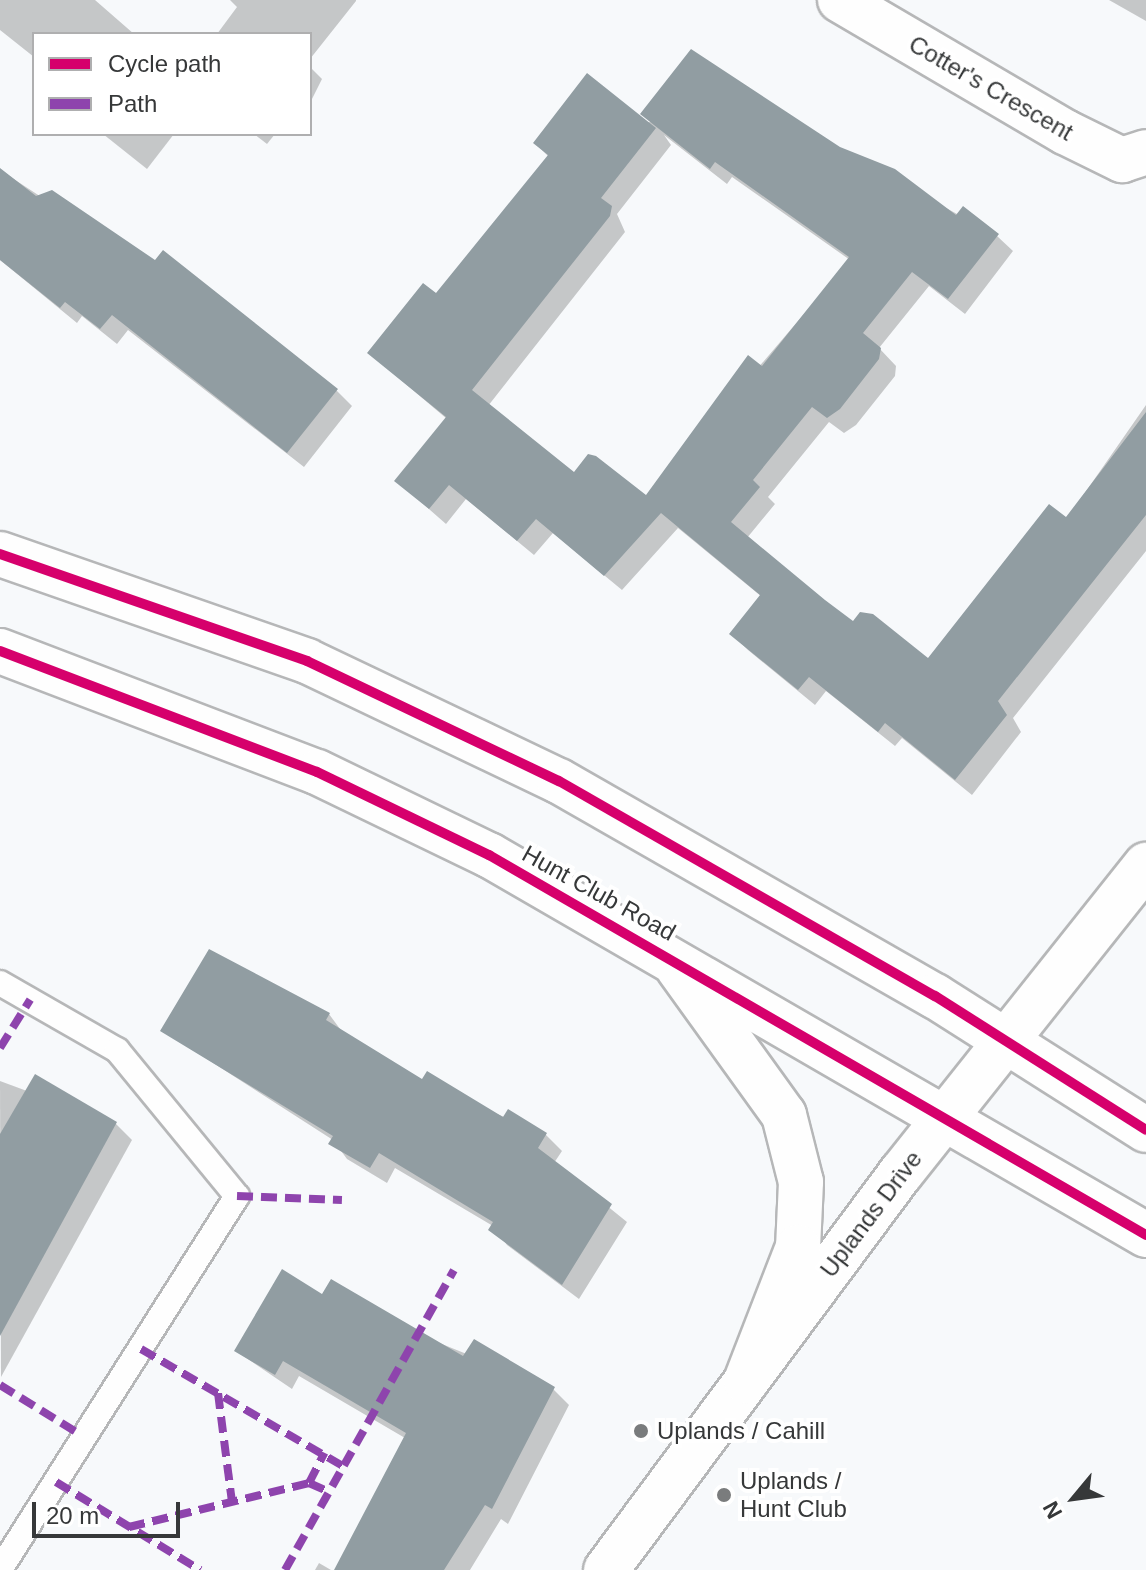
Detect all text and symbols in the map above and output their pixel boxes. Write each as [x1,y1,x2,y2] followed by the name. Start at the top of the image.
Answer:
[904,29,1078,147] street label: Cotter's Crescent
[32,32,312,136] legend
[108,50,221,77] text: Cycle path
[108,90,157,117] text: Path
[517,839,681,947] street label: Hunt Club Road
[814,1145,928,1283] street label: Uplands Drive
[657,1417,825,1445] place label: Uplands / Cahill
[632,1422,650,1440] marker: Uplands / Cahill
[1034,1458,1114,1538] north arrow
[740,1467,847,1523] place label: Uplands / Hunt Club
[36,1486,184,1536] scale bar
[715,1486,733,1504] marker: Uplands / Hunt Club
[1038,1497,1067,1523] text: N
[46,1502,99,1529] text: 20 m

